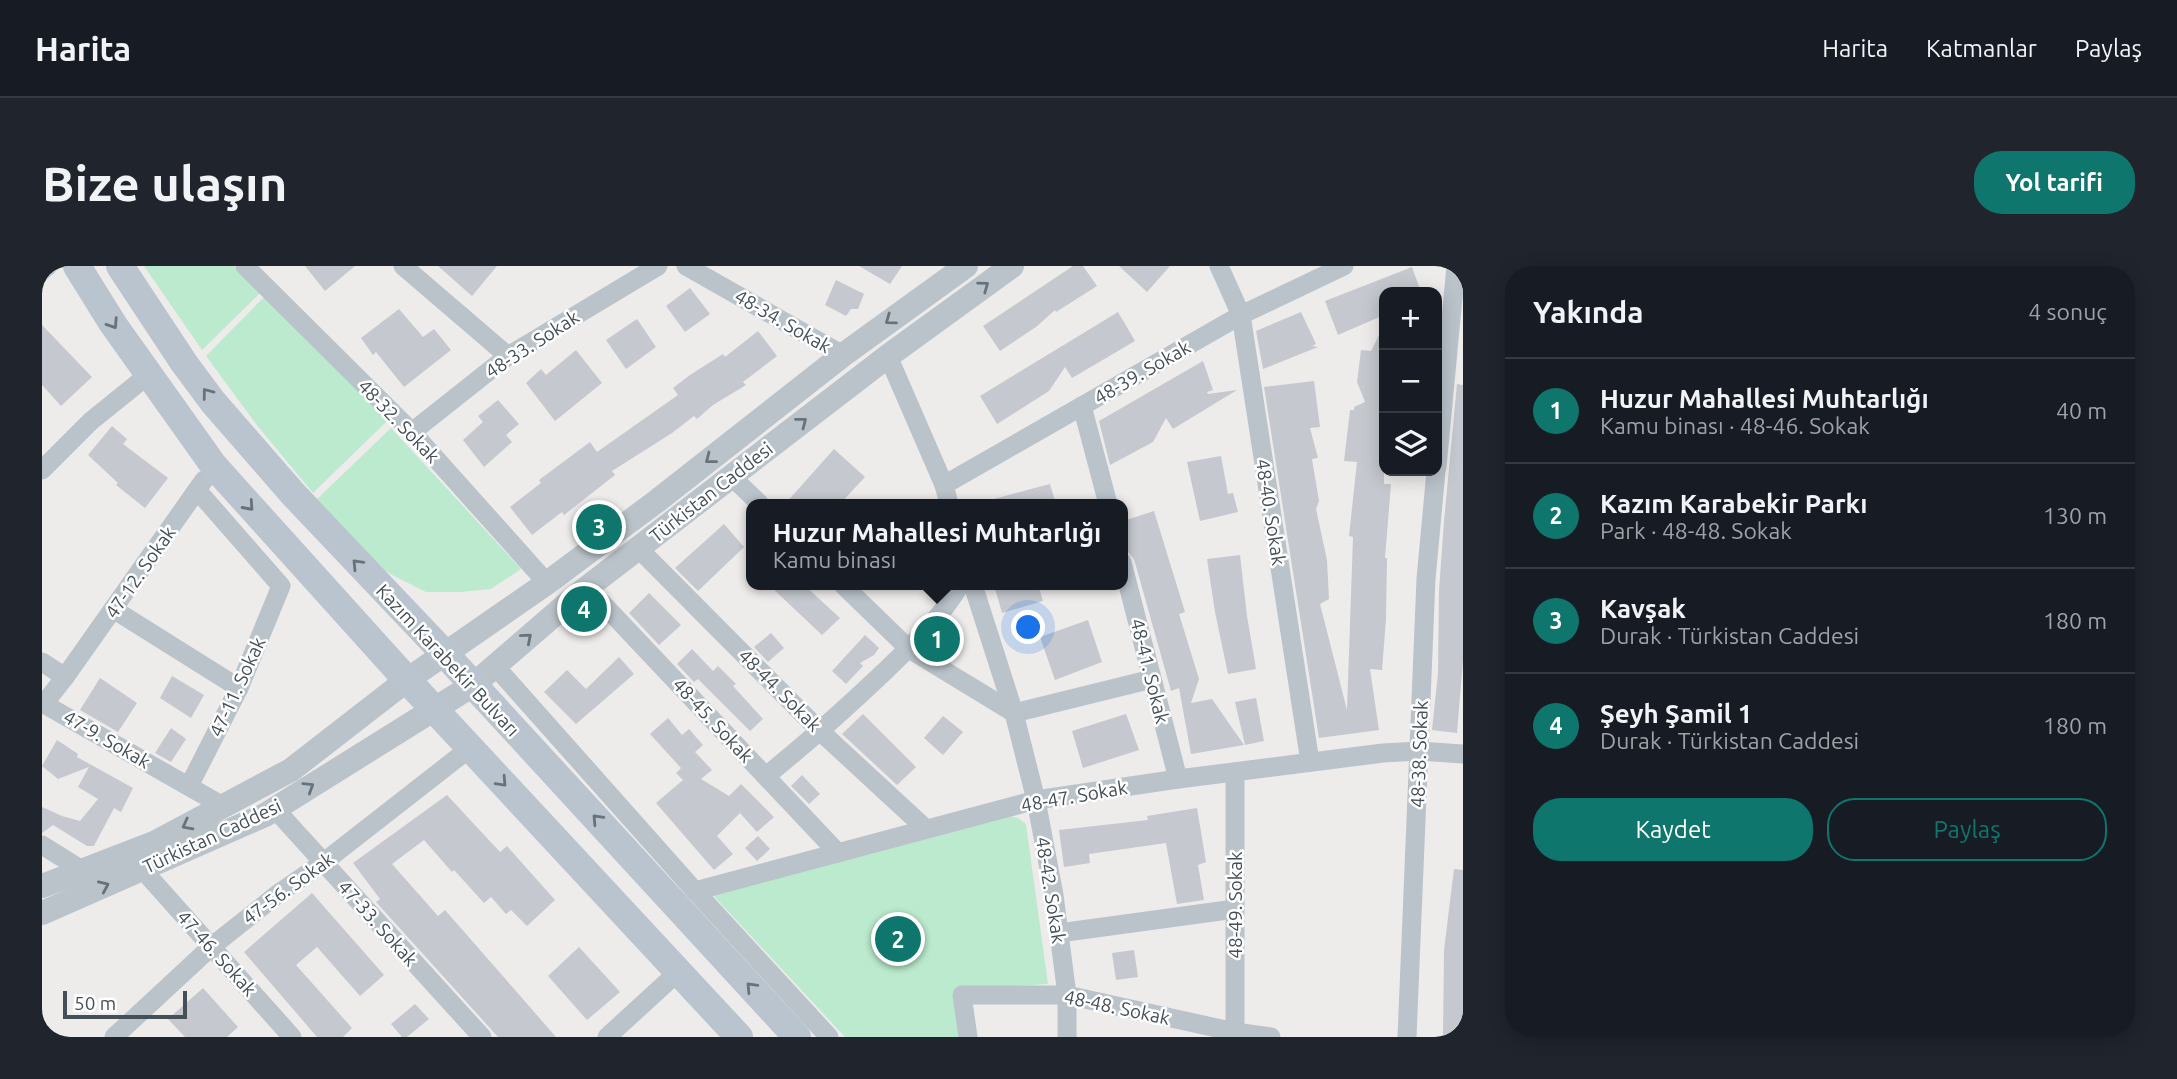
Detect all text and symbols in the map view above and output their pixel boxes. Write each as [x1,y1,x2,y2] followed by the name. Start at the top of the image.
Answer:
[35,30,131,67] text: Harita
[1822,35,1888,62] text: Harita
[1926,35,2037,62] text: Katmanlar
[2075,35,2142,62] text: Paylaş
[1974,151,2135,214] button: Yol tarifi
[42,155,287,210] text: Bize ulaşın
[976,282,989,294] one-way arrow
[731,285,835,358] street label: 48-34. Sokak
[1379,287,1442,476] map controls
[1379,287,1442,350] button: +
[1533,295,1644,329] text: Yakında
[2028,299,2107,324] text: 4 sonuç
[481,305,583,382] street label: 48-33. Sokak
[886,312,898,324] one-way arrow
[105,316,117,329] one-way arrow
[1090,335,1194,408] street label: 48-39. Sokak
[1379,350,1442,413] button: −
[354,375,444,468] street label: 48-32. Sokak
[1600,384,1929,413] text: Huzur Mahallesi Muhtarlığı
[203,389,215,401] one-way arrow
[1550,398,1562,423] text: 1
[2056,398,2107,423] text: 40 m
[1379,413,1442,476] button: layers
[1600,413,1870,438] text: Kamu binası · 48-46. Sokak
[794,417,806,430] one-way arrow
[645,437,777,547] street label: Türkistan Caddesi
[706,451,719,463] one-way arrow
[1252,457,1290,567] street label: 48-40. Sokak
[1600,489,1867,518] text: Kazım Karabekir Parkı
[241,498,254,511] one-way arrow
[746,499,1128,590] popup
[576,501,622,553] pin: 3
[1550,503,1562,528] text: 2
[2043,503,2107,528] text: 130 m
[773,518,1101,547] text: Huzur Mahallesi Muhtarlığı
[1600,518,1792,543] text: Park · 48-48. Sokak
[100,521,180,622] street label: 47-12. Sokak
[773,547,896,572] text: Kamu binası
[353,559,366,572] one-way arrow
[372,579,524,741] street label: Kazım Karabekir Bulvarı
[561,583,607,635] pin: 4
[1600,594,1686,623] text: Kavşak
[1550,608,1562,633] text: 3
[2043,608,2107,633] text: 180 m
[1011,610,1045,644] your location
[914,613,960,665] pin: 1
[1126,616,1174,726] street label: 48-41. Sokak
[1600,623,1859,648] text: Durak · Türkistan Caddesi
[204,633,270,740] street label: 47-11. Sokak
[519,634,532,647] one-way arrow
[734,644,826,736] street label: 48-44. Sokak
[668,673,758,767] street label: 48-45. Sokak
[1600,699,1752,728] text: Şeyh Şamil 1
[1406,700,1432,808] street label: 48-38. Sokak
[60,705,155,773] street label: 47-9. Sokak
[1550,713,1562,738] text: 4
[2043,713,2107,738] text: 180 m
[1600,728,1859,753] text: Durak · Türkistan Caddesi
[494,774,506,787] one-way arrow
[1019,776,1129,816] street label: 48-47. Sokak
[302,783,315,796] one-way arrow
[139,794,285,878] street label: Türkistan Caddesi
[1533,798,1813,861] button: Kaydet
[1827,798,2107,861] button: Paylaş
[592,814,605,827] one-way arrow
[182,817,194,831] one-way arrow
[1032,835,1070,945] street label: 48-42. Sokak
[238,847,338,928] street label: 47-56. Sokak
[1224,851,1246,959] street label: 48-49. Sokak
[334,876,422,971] street label: 47-33. Sokak
[97,880,110,894] one-way arrow
[173,906,261,1001] street label: 47-46. Sokak
[875,913,921,965] pin: 2
[746,982,759,995] one-way arrow
[1062,985,1172,1029] street label: 48-48. Sokak
[63,988,187,1020] scale bar
[74,992,116,1014] text: 50 m

